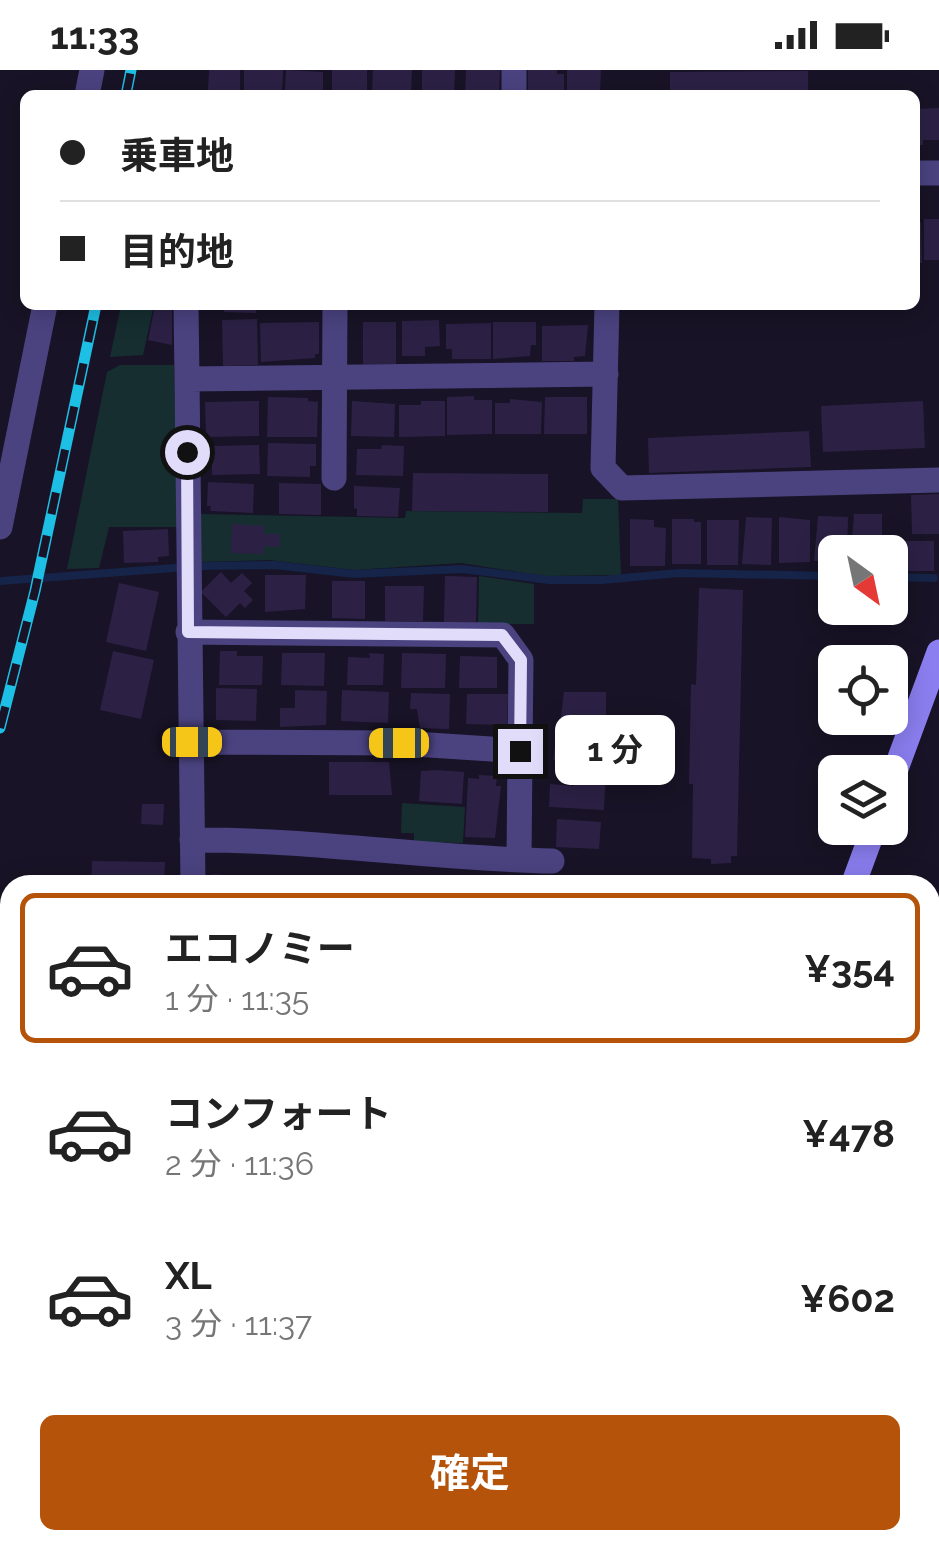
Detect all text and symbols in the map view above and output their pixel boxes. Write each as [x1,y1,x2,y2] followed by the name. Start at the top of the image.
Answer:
[50,13,139,58] text: 11:33
[120,133,234,178] text: 乗車地
[120,229,234,274] text: 目的地
[165,430,210,475] route start
[818,535,908,625] north arrow
[818,535,908,845] map controls
[818,645,908,735] button: locate
[555,716,675,786] callout: 1 分
[162,727,222,757] car
[369,728,429,758] car
[498,729,543,774] route end
[587,731,643,768] text: 1 分
[818,755,908,845] button: layers
[45,923,135,1013] icon: car
[165,926,355,971] text: エコノミー
[804,946,895,991] text: ¥354
[165,980,309,1017] text: 1 分 · 11:35
[45,1088,135,1178] icon: car
[165,1091,392,1136] text: コンフォート
[802,1111,895,1156] text: ¥478
[165,1145,314,1182] text: 2 分 · 11:36
[45,1253,135,1343] icon: car
[165,1253,212,1298] text: XL
[800,1276,895,1321] text: ¥602
[165,1305,312,1342] text: 3 分 · 11:37
[40,1415,900,1530] button: 確定

